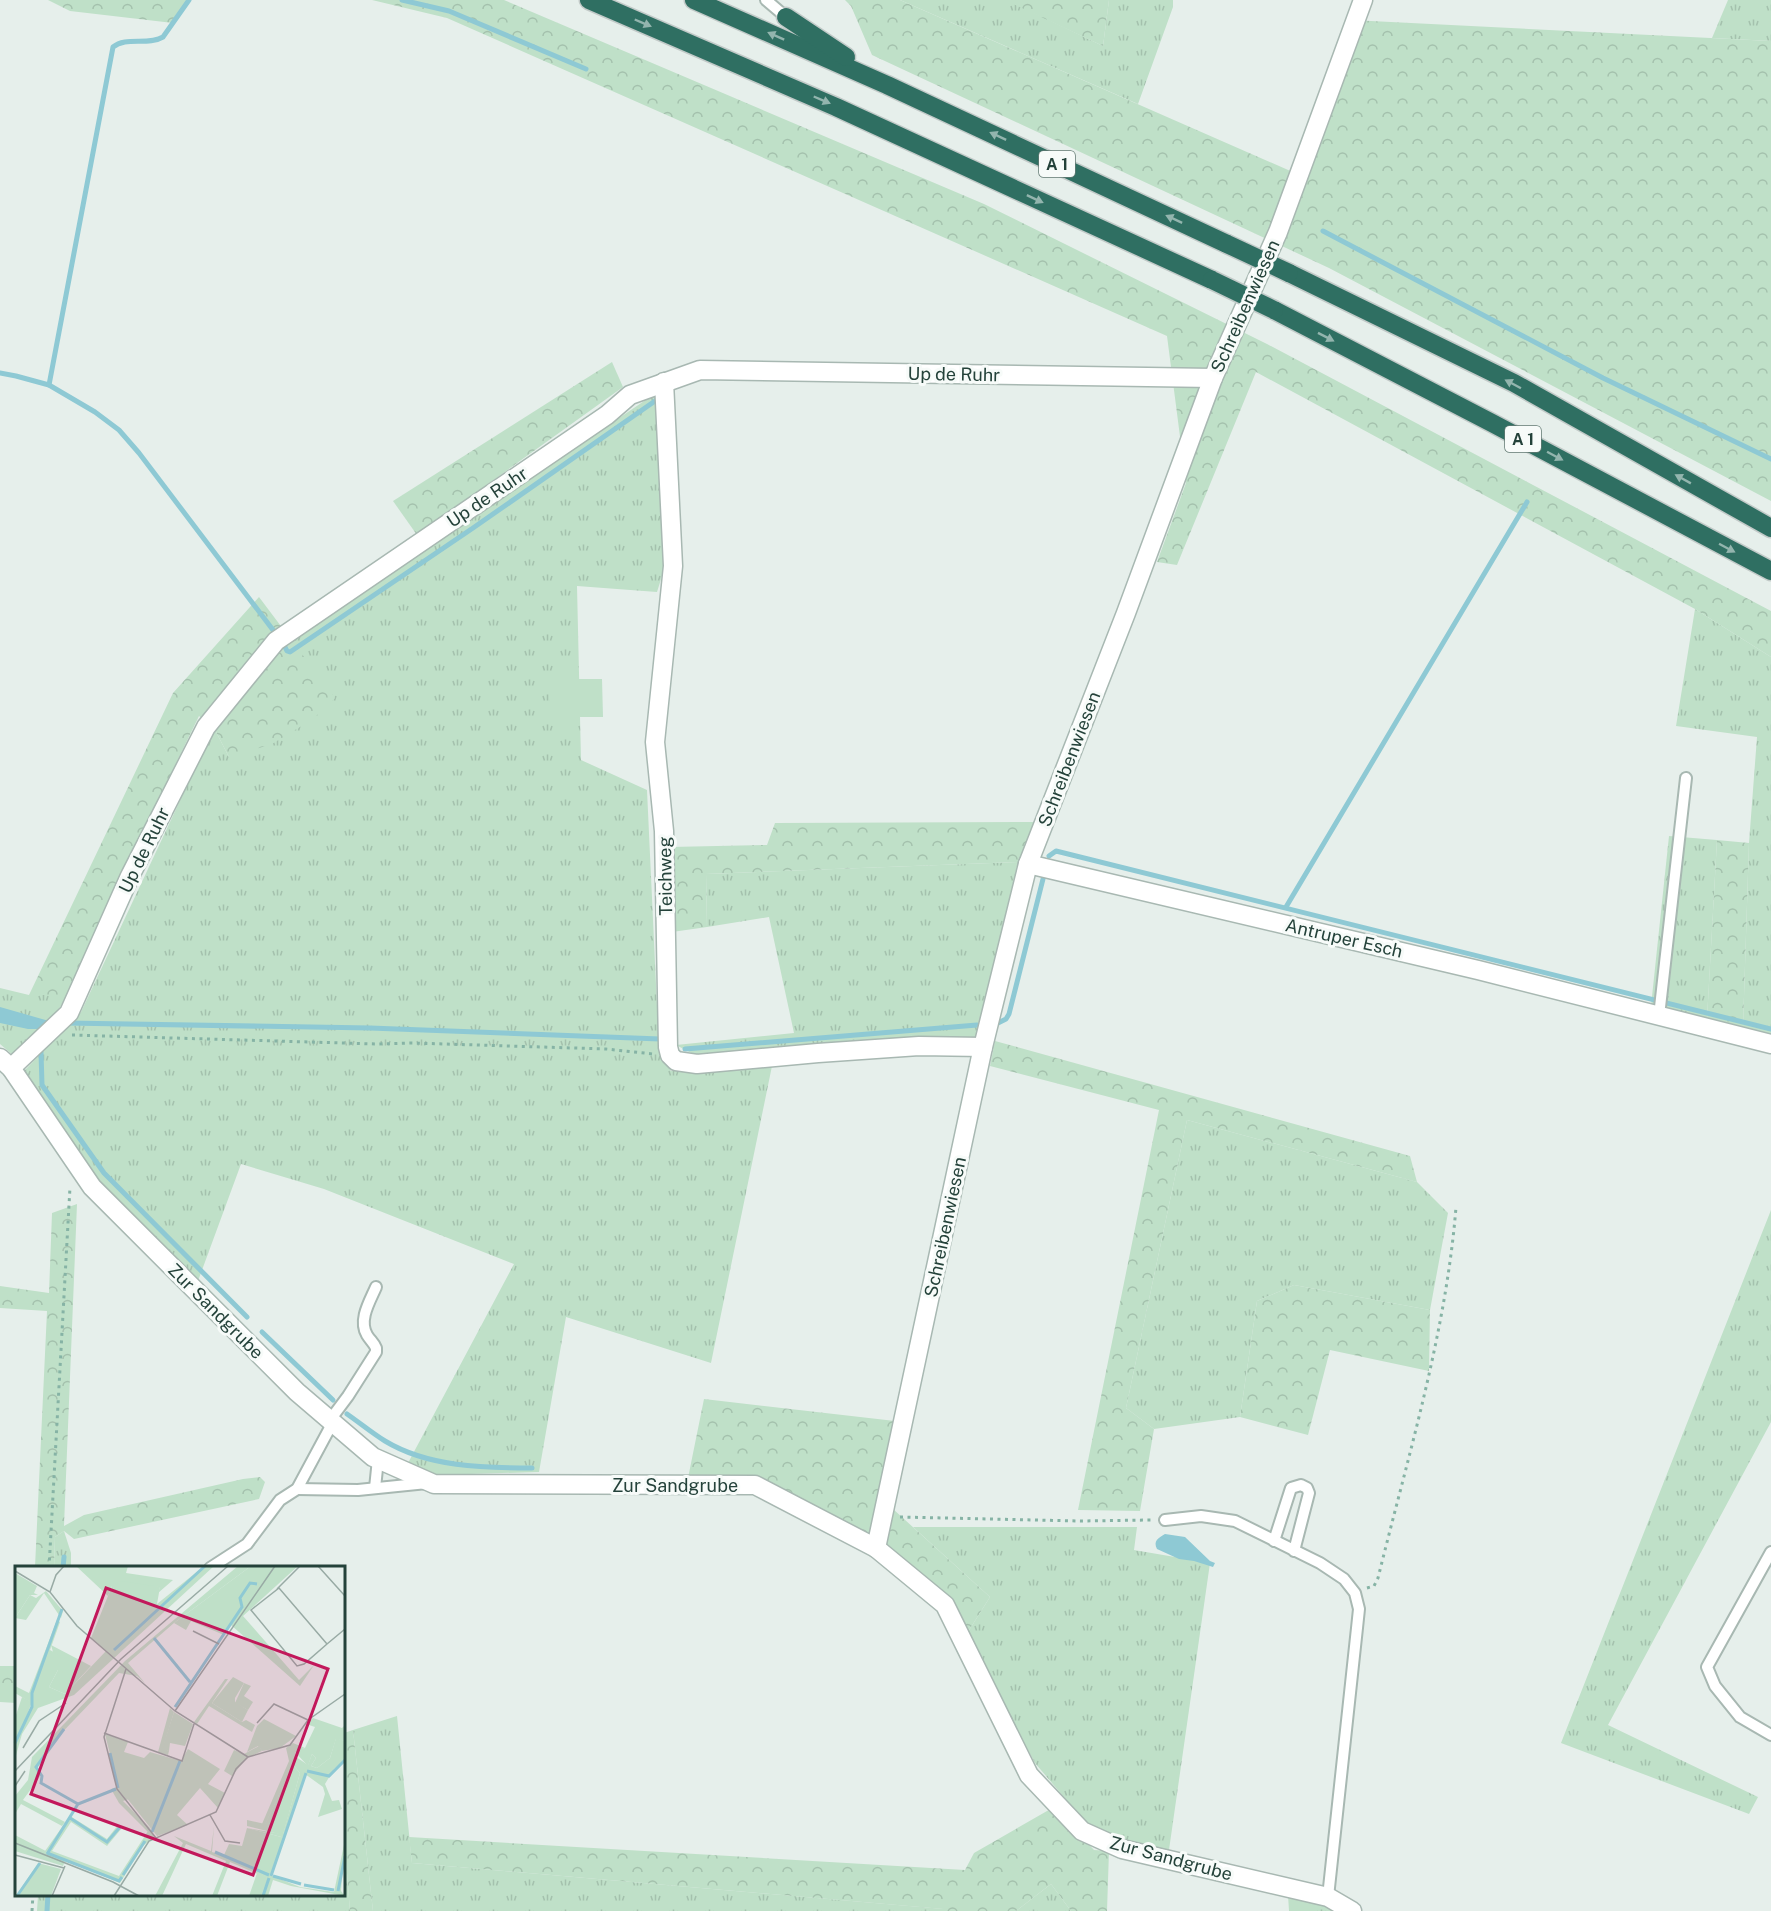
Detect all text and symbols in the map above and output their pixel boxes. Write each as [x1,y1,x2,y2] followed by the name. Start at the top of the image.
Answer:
[634,19,652,28] one-way arrow
[767,31,785,41] one-way arrow
[813,96,831,106] one-way arrow
[989,132,1006,141] one-way arrow
[1039,151,1075,177] road number: A 1
[1026,194,1043,203] one-way arrow
[1165,214,1183,224] one-way arrow
[1206,236,1284,376] street label: Schreibenwiesen
[1318,332,1335,342] one-way arrow
[908,363,1000,385] street label: Up de Ruhr
[1505,379,1522,389] one-way arrow
[1505,426,1541,452] road number: A 1
[1547,451,1564,461] one-way arrow
[443,462,531,532] street label: Up de Ruhr
[1675,474,1692,484] one-way arrow
[1719,543,1736,552] one-way arrow
[1034,688,1104,830] street label: Schreibenwiesen
[114,804,174,896] street label: Up de Ruhr
[654,836,676,916] street label: Teichweg
[1283,914,1405,962] street label: Antruper Esch
[920,1155,970,1299] street label: Schreibenwiesen
[164,1259,268,1363] street label: Zur Sandgrube
[612,1475,738,1496] street label: Zur Sandgrube
[15,1566,345,1896] inset map
[1107,1832,1235,1884] street label: Zur Sandgrube

